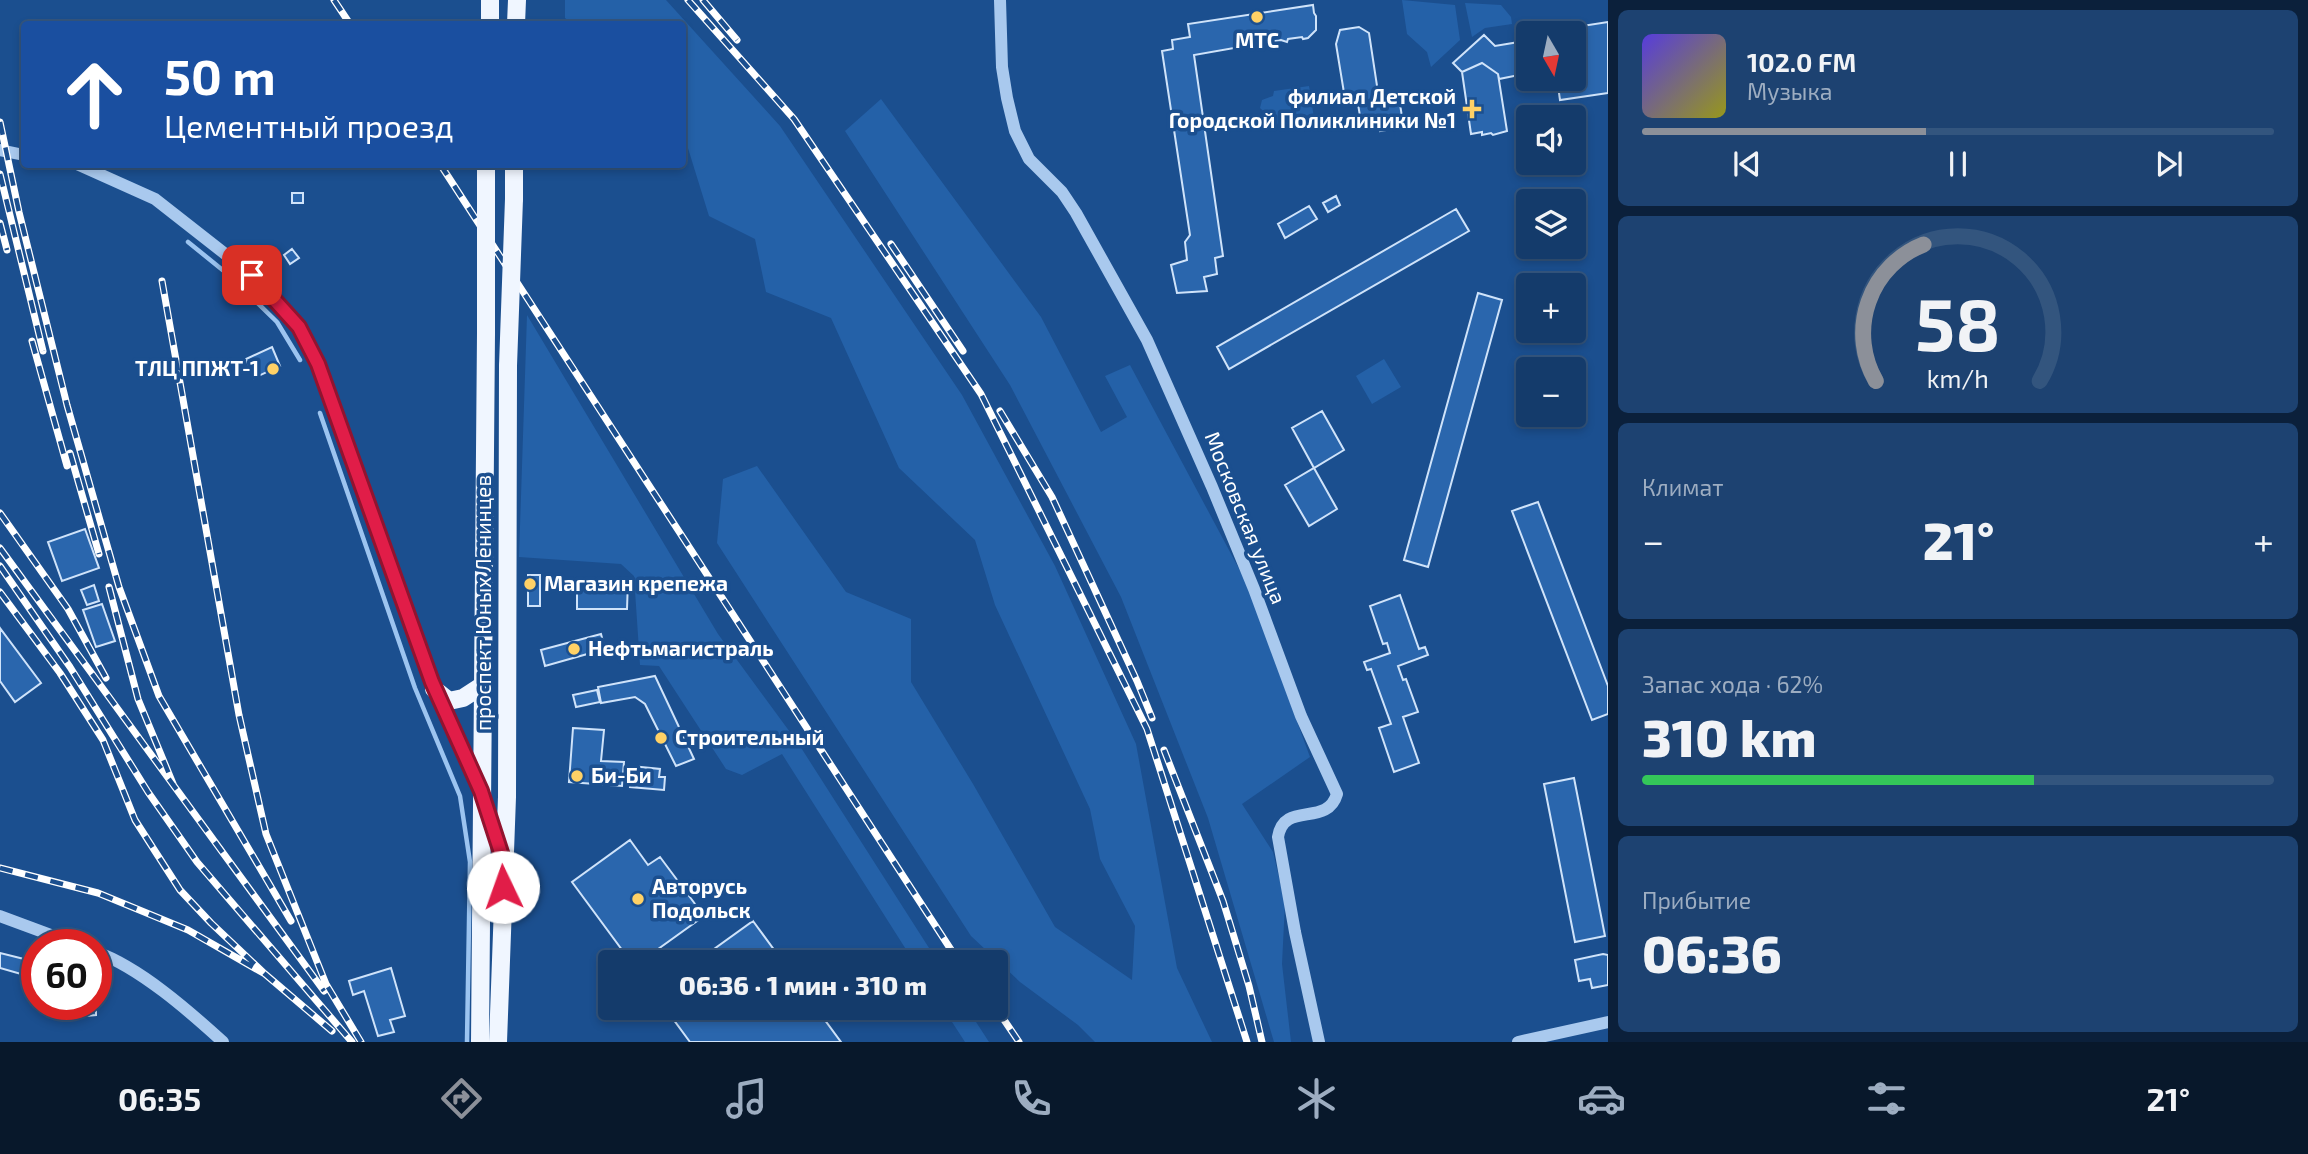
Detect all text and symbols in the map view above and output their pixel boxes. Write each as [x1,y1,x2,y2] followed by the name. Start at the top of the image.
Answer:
[1249,9,1265,25] marker: МТС
[1516,21,1586,91] north arrow
[1516,21,1586,427] map controls
[1235,27,1279,52] place label: МТС
[164,46,276,105] text: 50 m
[1747,46,1856,77] text: 102.0 FM
[49,49,140,140] icon: ahead
[1747,77,1832,105] text: Музыка
[1169,83,1456,132] place label: филиал Детской Городской Поликлиники №1
[1462,99,1482,119] marker: филиал Детской Городской Поликлиники №1
[1516,105,1586,175] button: sound
[164,106,454,144] text: Цементный проезд
[1728,145,1766,183] icon: previous
[1939,145,1977,183] icon: pause
[2150,145,2188,183] icon: next
[1516,189,1586,259] button: layers
[222,245,282,305] pin
[233,256,271,294] icon: arrive
[1516,273,1586,343] button: +
[1915,278,2001,366] text: 58
[135,355,259,380] place label: ТЛЦ ППЖТ-1
[1516,357,1586,427] button: −
[265,361,281,377] marker: ТЛЦ ППЖТ-1
[1927,362,1989,392] text: km/h
[1200,428,1292,608] street label: Московская улица
[1642,473,1723,501] text: Климат
[470,475,495,731] street label: проспект Юных Ленинцев
[1923,508,1994,570] text: 21°
[1642,517,1664,563] text: −
[2253,517,2274,563] text: +
[544,570,728,595] place label: Магазин крепежа
[522,576,538,592] marker: Магазин крепежа
[588,635,773,660] place label: Нефтьмагистраль
[566,641,582,657] marker: Нефтьмагистраль
[1642,670,1823,698] text: Запас хода · 62%
[1642,705,1816,767] text: 310 km
[675,724,824,749] place label: Строительный
[653,730,669,746] marker: Строительный
[591,762,652,787] place label: Би-Би
[569,768,585,784] marker: Би-Би
[466,850,540,924] position arrow
[652,873,751,922] place label: Авторусь Подольск
[1642,886,1751,914] text: Прибытие
[630,891,646,907] marker: Авторусь Подольск
[1642,921,1782,983] text: 06:36
[21,929,112,1020] speed limit sign: 60
[679,969,927,1000] text: 06:36 · 1 мин · 310 m
[437,1074,486,1123] icon: directions
[722,1074,771,1123] icon: music
[1007,1074,1056,1123] icon: phone
[1292,1074,1341,1123] icon: climate
[1577,1074,1626,1123] icon: car
[1862,1074,1911,1123] icon: filters
[118,1079,201,1117] text: 06:35
[2147,1079,2190,1117] text: 21°

